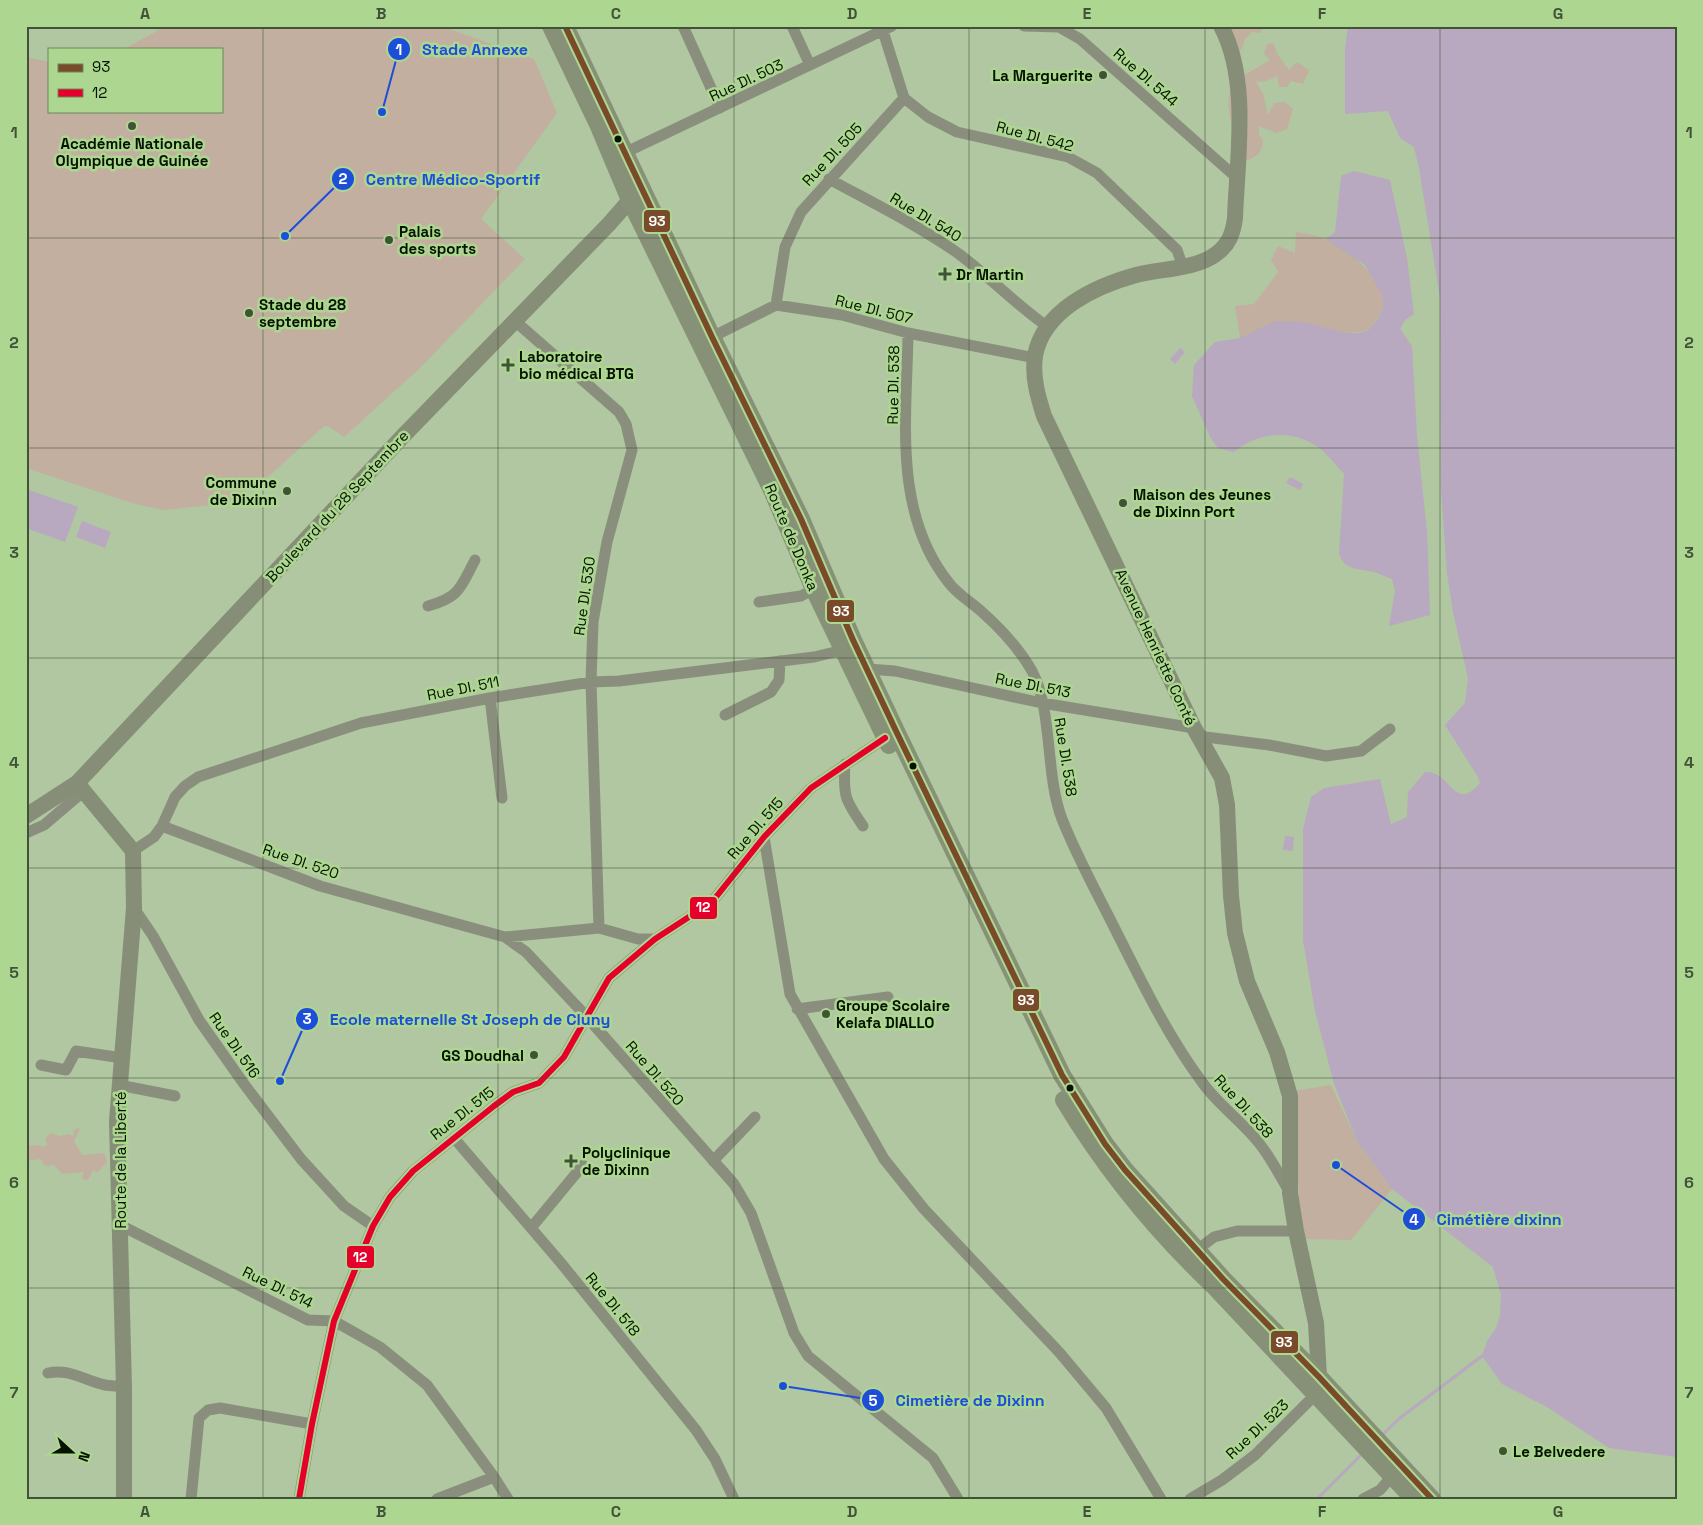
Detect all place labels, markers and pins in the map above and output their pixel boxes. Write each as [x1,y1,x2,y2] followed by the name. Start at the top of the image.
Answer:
[387,34,538,65] callout: Stade Annexe
[992,66,1093,85] place label: La Marguerite
[1097,69,1109,81] marker: La Marguerite
[126,120,138,132] marker: Académie Nationale Olympique de Guinée
[56,134,209,170] place label: Académie Nationale Olympique de Guinée
[613,134,623,144] unlabelled marker
[331,163,550,194] callout: Centre Médico-Sportif
[399,222,476,258] place label: Palais des sports
[383,234,395,246] marker: Palais des sports
[956,265,1024,284] place label: Dr Martin
[938,267,952,281] marker: Dr Martin
[259,295,346,331] place label: Stade du 28 septembre
[243,307,255,319] marker: Stade du 28 septembre
[519,347,634,383] place label: Laboratoire bio médical BTG
[501,358,515,372] marker: Laboratoire bio médical BTG
[206,473,277,509] place label: Commune de Dixinn
[281,485,293,497] marker: Commune de Dixinn
[1133,485,1271,521] place label: Maison des Jeunes de Dixinn Port
[1117,497,1129,509] marker: Maison des Jeunes de Dixinn Port
[908,761,918,771] unlabelled marker
[836,996,950,1032] place label: Groupe Scolaire Kelafa DIALLO
[294,1004,620,1035] callout: Ecole maternelle St Joseph de Cluny
[820,1008,832,1020] marker: Groupe Scolaire Kelafa DIALLO
[441,1046,524,1065] place label: GS Doudhal
[528,1049,540,1061] marker: GS Doudhal
[1065,1083,1075,1093] unlabelled marker
[582,1143,671,1179] place label: Polyclinique de Dixinn
[564,1154,578,1168] marker: Polyclinique de Dixinn
[1402,1204,1572,1235] callout: Cimétière dixinn
[860,1385,1054,1416] callout: Cimetière de Dixinn
[1513,1442,1606,1461] place label: Le Belvedere
[1497,1445,1509,1457] marker: Le Belvedere

